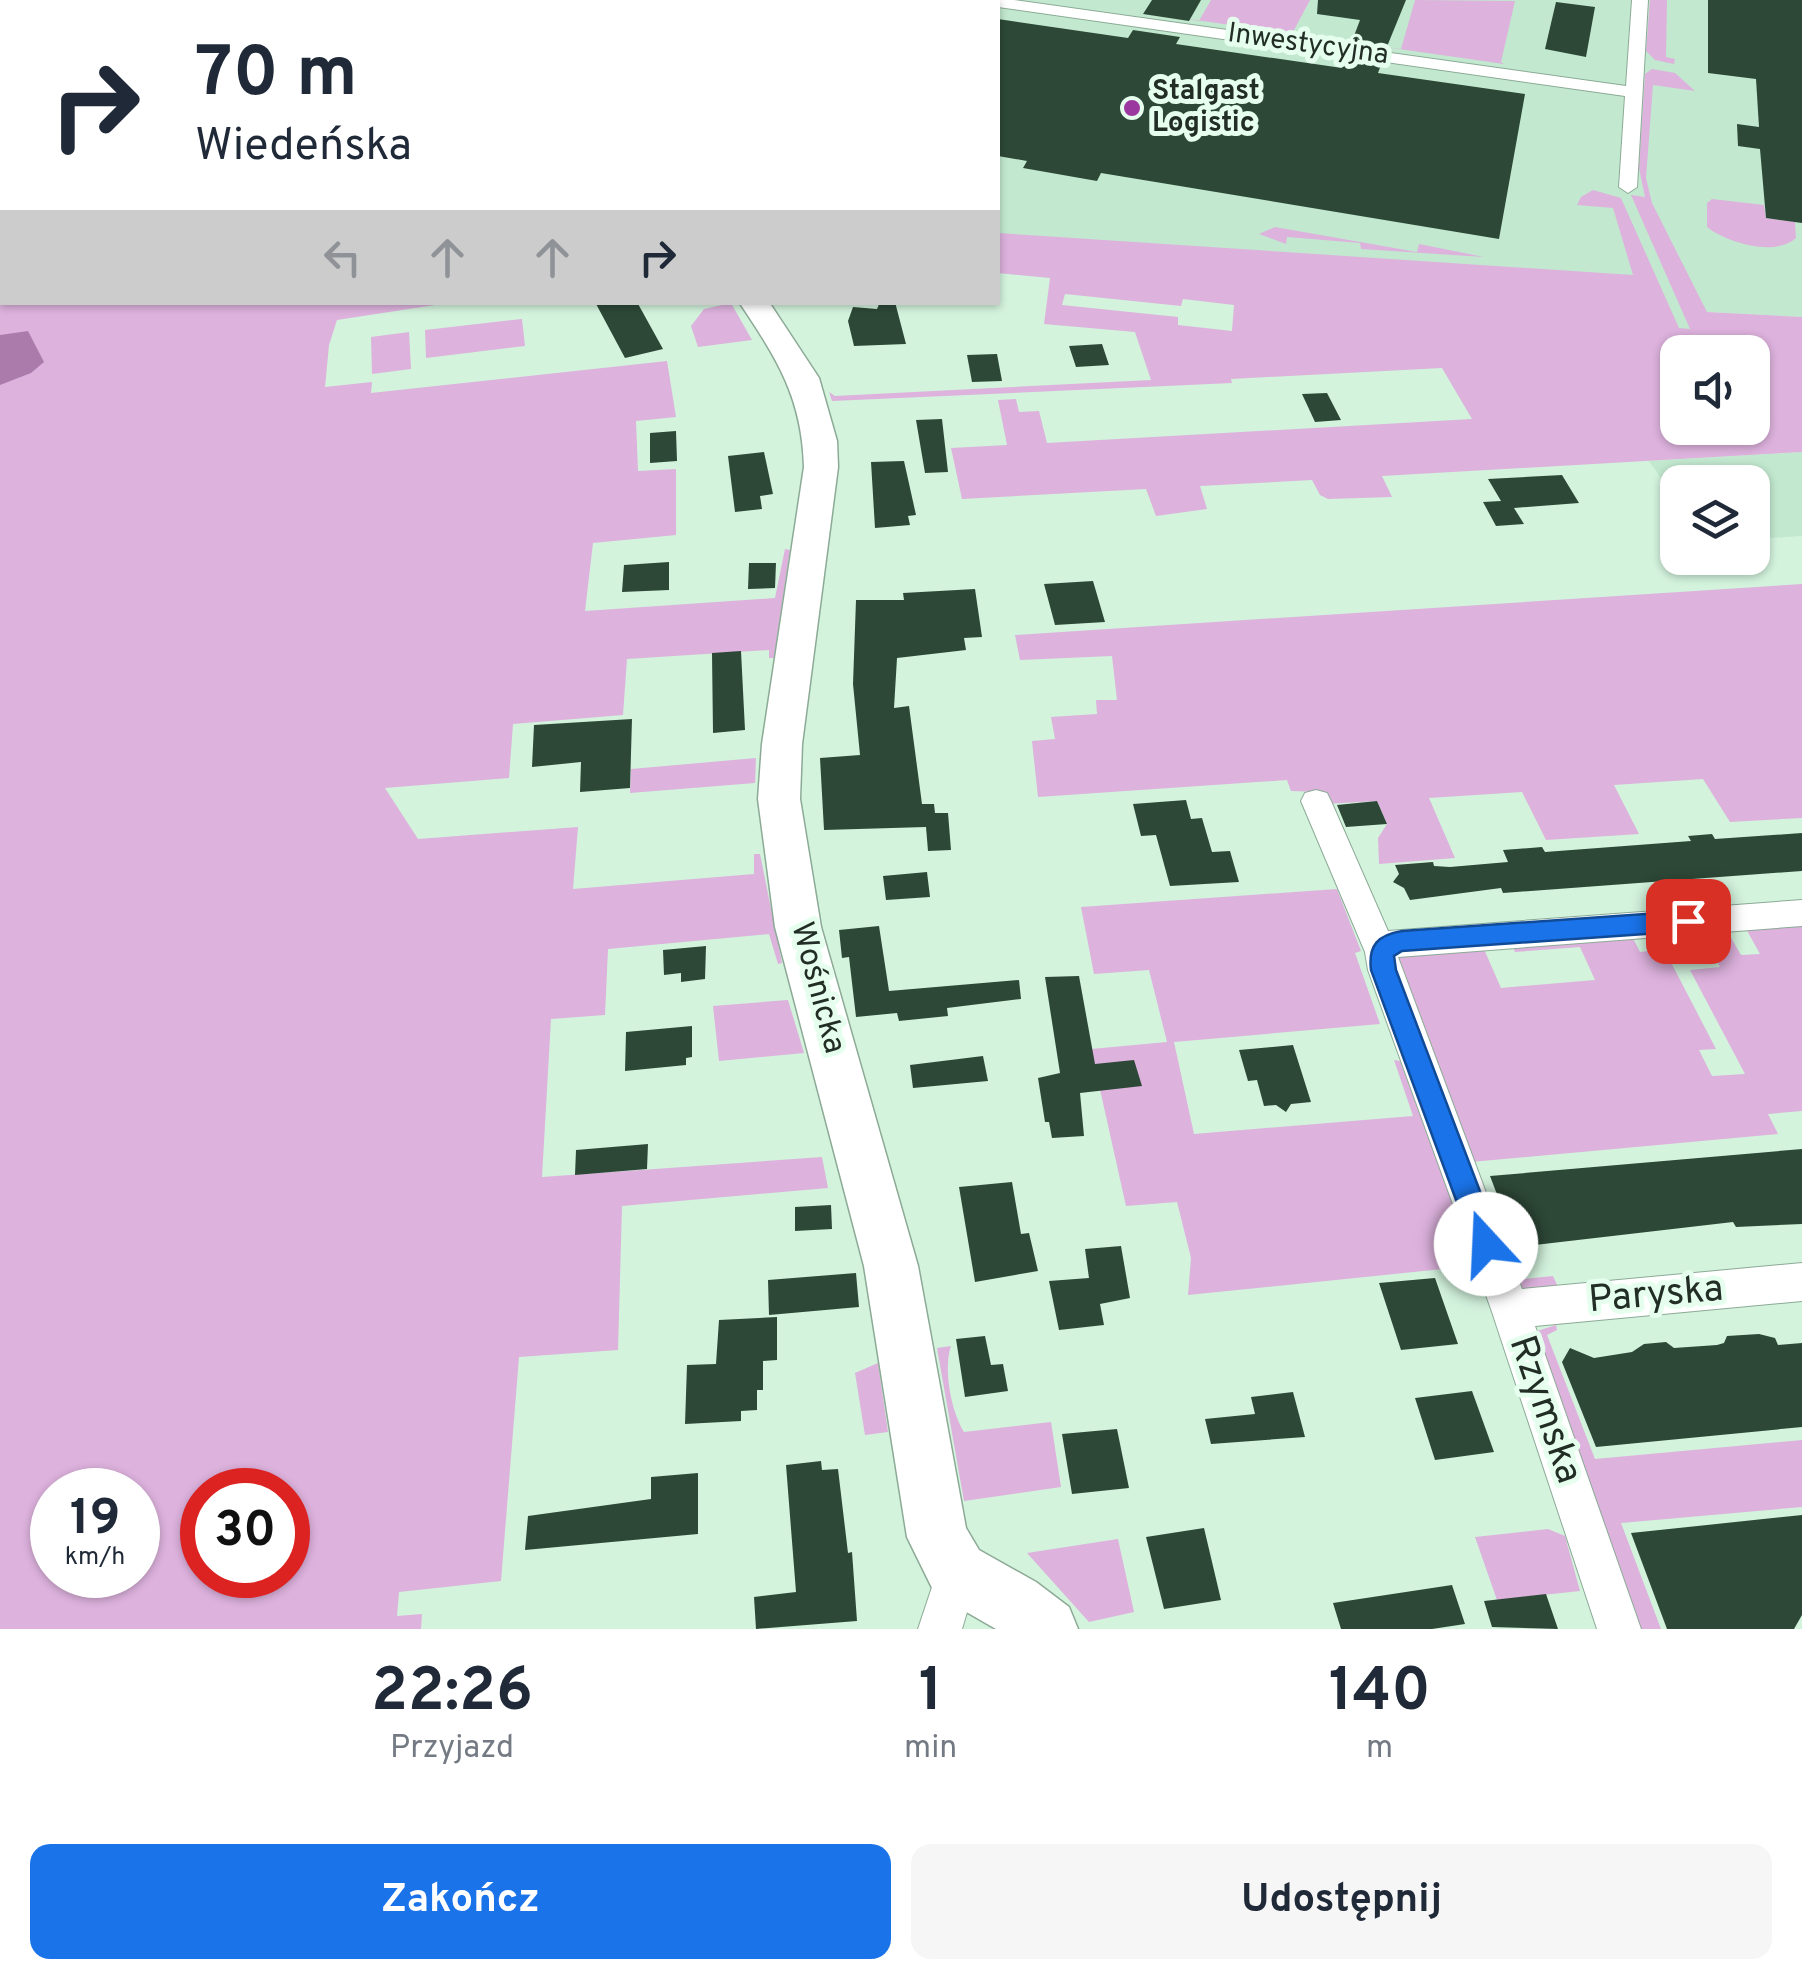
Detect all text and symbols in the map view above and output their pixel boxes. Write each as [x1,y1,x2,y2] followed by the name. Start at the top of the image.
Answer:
[1225,16,1391,74] street label: Inwestycyjna
[195,32,358,121] text: 70 m
[30,40,160,170] icon: right
[1152,74,1260,142] place label: Stalgast Logistic
[1121,97,1143,119] marker: Stalgast Logistic
[195,119,412,176] text: Wiedeńska
[315,230,370,285] icon: left
[420,230,475,285] icon: ahead
[525,230,580,285] icon: ahead
[630,230,685,285] icon: right
[1660,335,1770,575] map controls
[1660,335,1770,445] button: sound
[1660,465,1770,575] button: layers
[1646,879,1731,964] pin
[1661,894,1716,949] icon: arrive
[780,918,854,1058] street label: Wośnicka
[1434,1192,1538,1296] position arrow
[1587,1266,1725,1326] street label: Paryska
[1496,1330,1592,1490] street label: Rzymska
[180,1468,310,1598] speed limit sign: 30
[70,1489,120,1552] text: 19
[65,1542,125,1574] text: km/h
[371,1656,533,1732] text: 22:26
[919,1656,943,1732] text: 1
[1329,1656,1431,1732] text: 140
[390,1729,514,1769] text: Przyjazd
[904,1729,957,1769] text: min
[1366,1729,1393,1769] text: m
[30,1844,891,1959] button: Zakończ
[911,1844,1772,1959] button: Udostępnij

